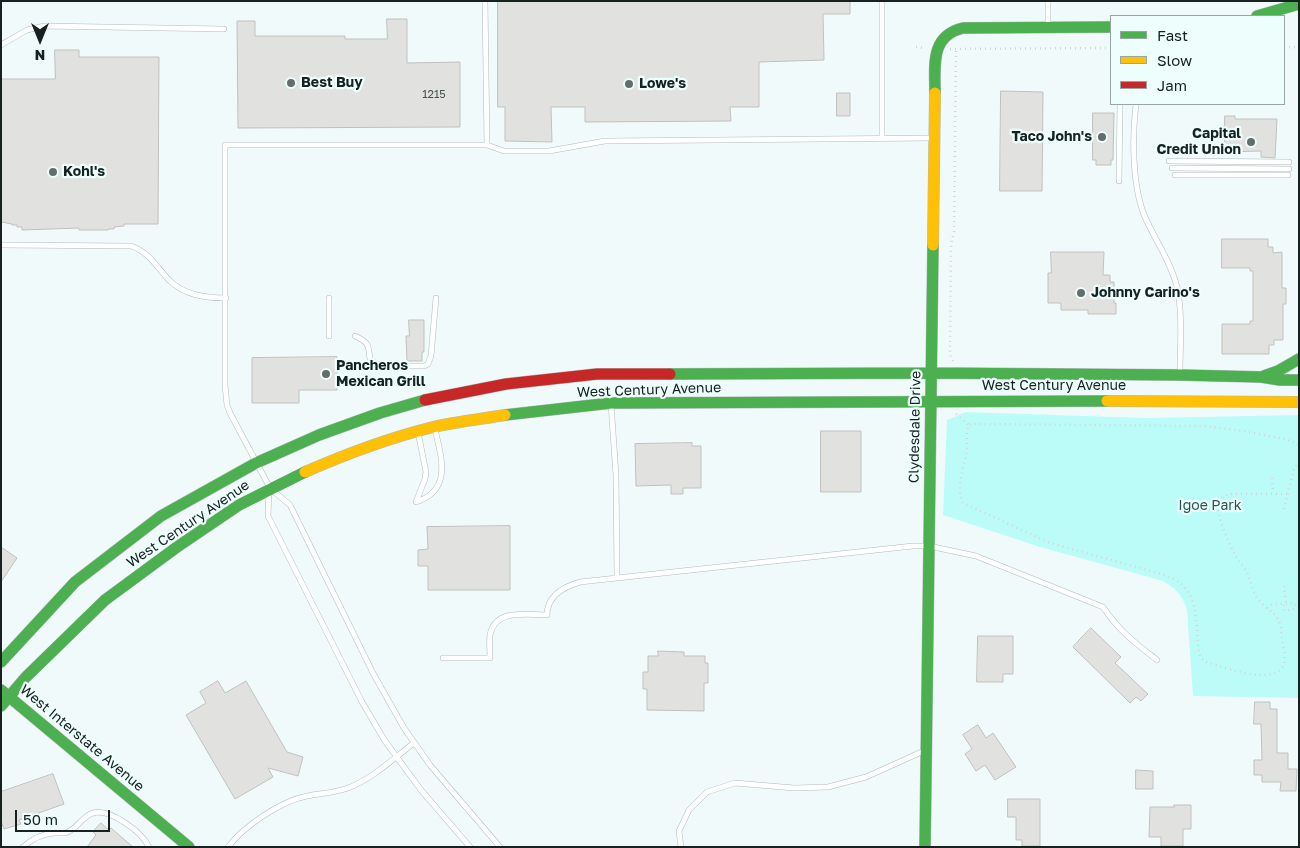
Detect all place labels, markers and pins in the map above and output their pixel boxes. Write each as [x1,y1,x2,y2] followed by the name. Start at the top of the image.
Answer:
[301,75,363,91] place label: Best Buy
[639,76,686,92] place label: Lowe's
[285,77,297,89] marker: Best Buy
[623,78,635,90] marker: Lowe's
[1157,126,1241,158] place label: Capital Credit Union
[1012,129,1092,145] place label: Taco John's
[1096,131,1108,143] marker: Taco John's
[1245,136,1257,148] marker: Capital Credit Union
[63,164,105,180] place label: Kohl's
[47,166,59,178] marker: Kohl's
[1091,285,1200,301] place label: Johnny Carino's
[1075,287,1087,299] marker: Johnny Carino's
[336,358,426,391] place label: Pancheros Mexican Grill
[320,368,332,380] marker: Pancheros Mexican Grill

